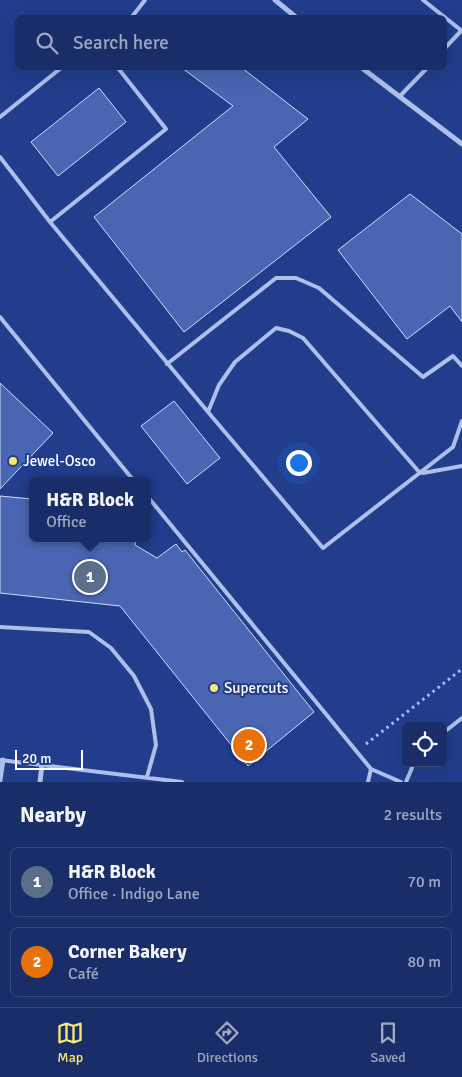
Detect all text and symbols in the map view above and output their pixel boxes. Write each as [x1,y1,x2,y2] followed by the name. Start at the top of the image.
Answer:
[15,15,447,70] search box
[33,29,61,57] icon: search
[73,31,169,55] text: Search here
[286,450,312,476] your location
[23,452,96,470] place label: Jewel-Osco
[7,455,19,467] marker: Jewel-Osco
[29,477,151,542] popup
[46,488,134,512] text: H&R Block
[46,512,86,532] text: Office
[74,558,106,596] pin: 1
[224,679,289,697] place label: Supercuts
[208,682,220,694] marker: Supercuts
[402,722,447,767] map controls
[402,722,447,767] button: locate
[233,726,265,764] pin: 2
[15,747,82,770] scale bar
[22,750,51,767] text: 20 m
[20,802,86,828] text: Nearby
[383,805,442,825] text: 2 results
[68,860,156,884] text: H&R Block
[33,872,41,892] text: 1
[407,872,441,892] text: 70 m
[68,884,200,904] text: Office · Indigo Lane
[68,940,187,964] text: Corner Bakery
[33,952,41,972] text: 2
[407,952,441,972] text: 80 m
[68,964,99,984] text: Café
[56,1019,84,1066] tab: Map
[197,1019,258,1066] tab: Directions
[370,1019,406,1066] tab: Saved

